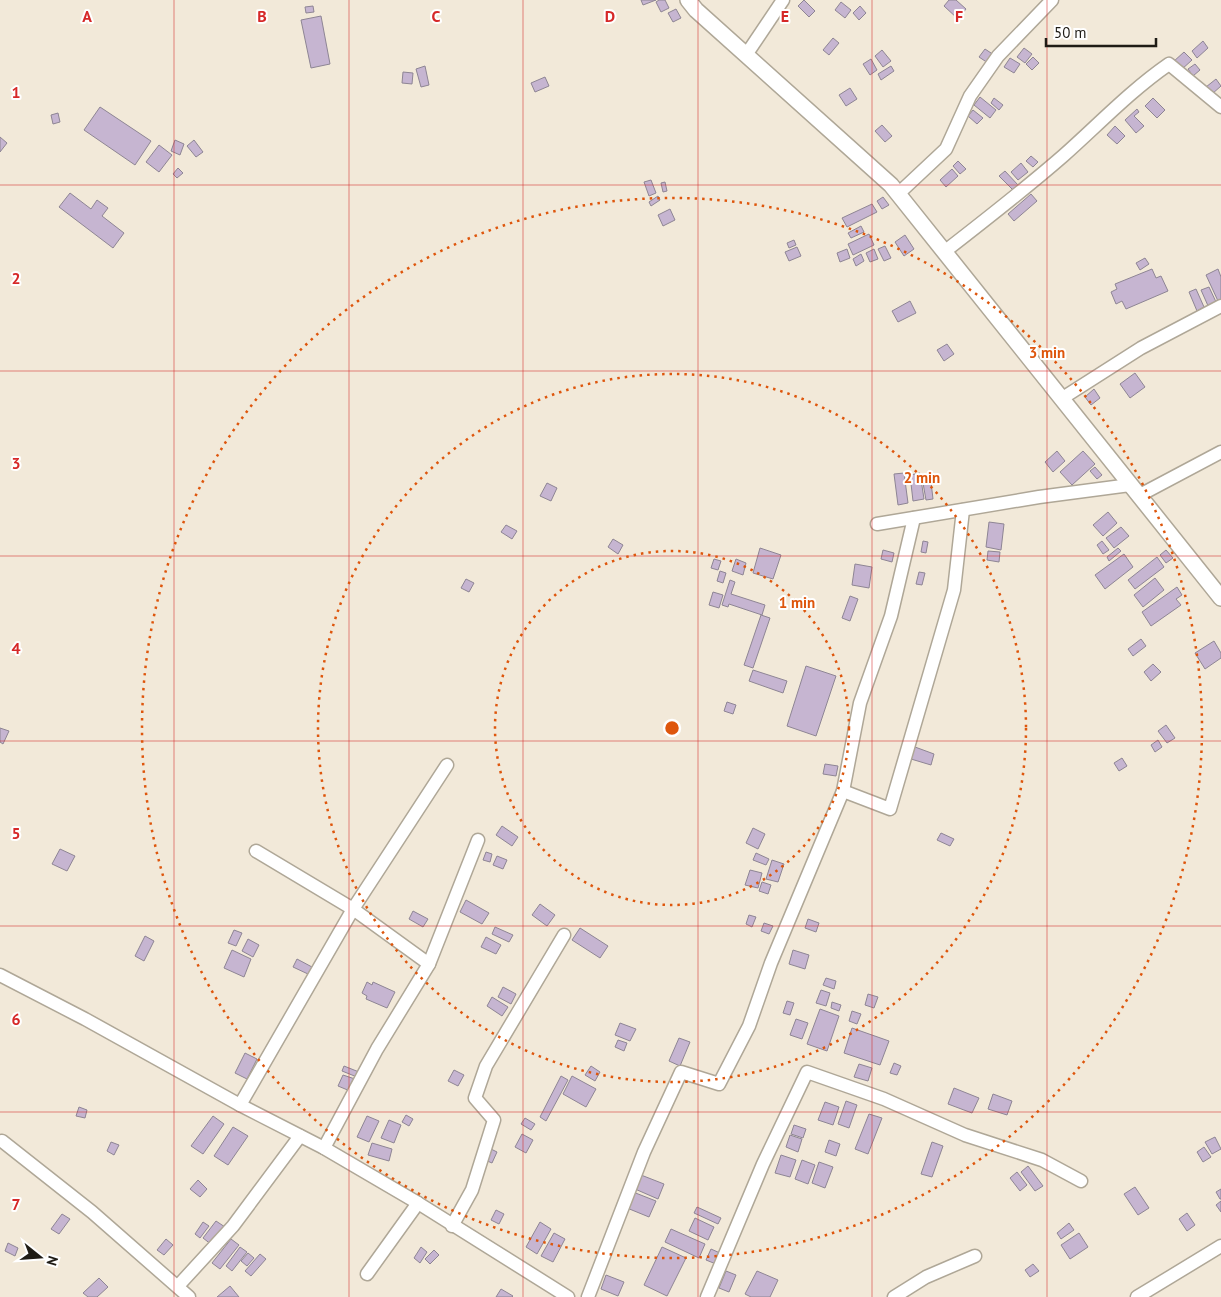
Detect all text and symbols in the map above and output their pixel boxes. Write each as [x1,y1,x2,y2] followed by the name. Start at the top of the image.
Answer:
[82,6,92,26] text: A
[257,6,267,26] text: B
[432,6,441,26] text: C
[605,6,615,26] text: D
[781,6,789,26] text: E
[955,6,963,26] text: F
[1046,15,1156,47] scale bar
[1054,23,1087,42] text: 50 m
[11,82,21,102] text: 1
[11,268,21,288] text: 2
[1029,343,1065,362] text: 3 min
[11,453,21,473] text: 3
[904,468,940,487] text: 2 min
[779,593,815,612] text: 1 min
[11,638,21,658] text: 4
[663,719,681,737] centre of rings
[11,823,21,843] text: 5
[11,1009,21,1029] text: 6
[11,1194,21,1214] text: 7
[15,1232,65,1282] north arrow
[42,1254,62,1268] text: N

